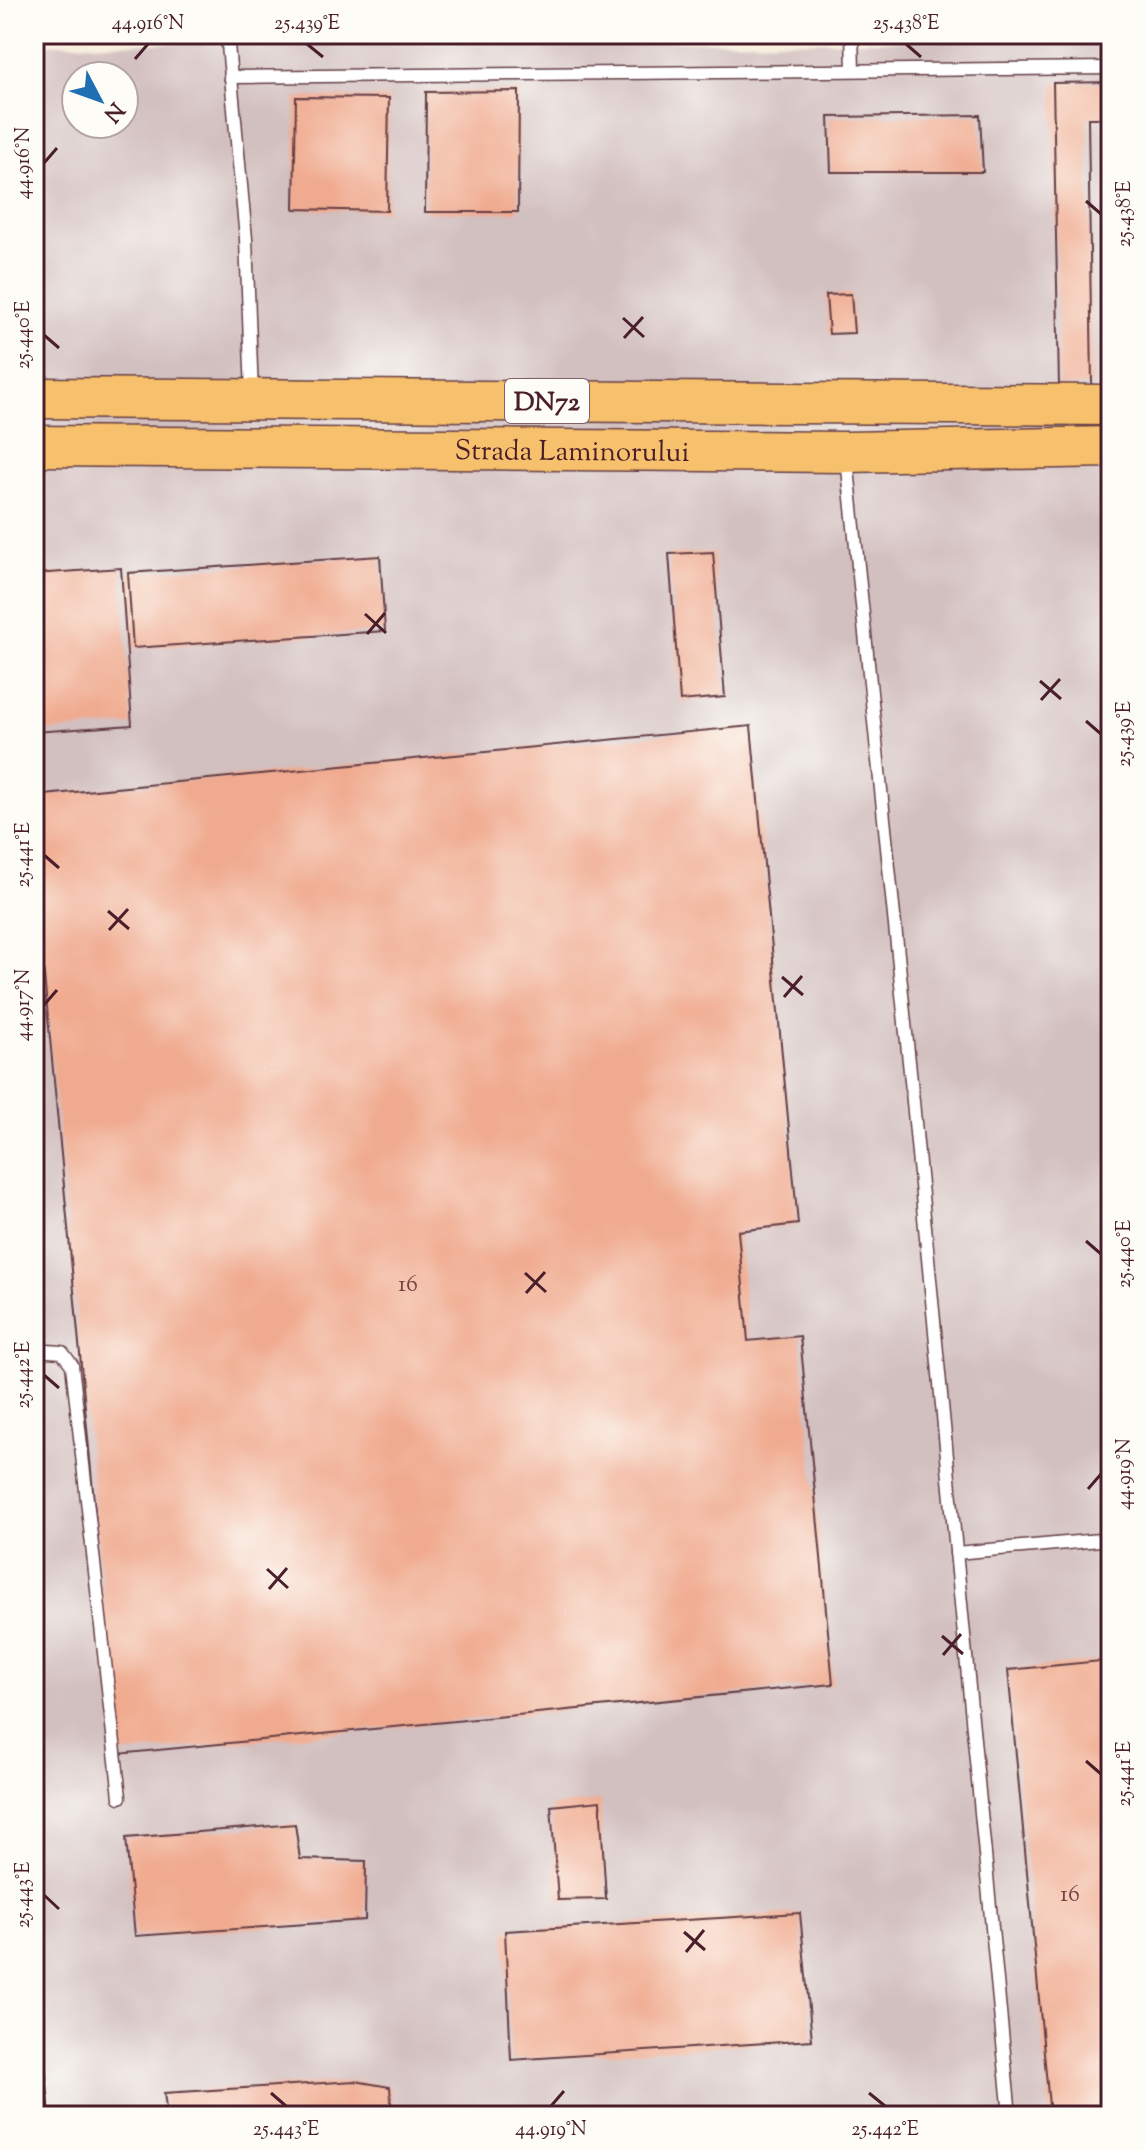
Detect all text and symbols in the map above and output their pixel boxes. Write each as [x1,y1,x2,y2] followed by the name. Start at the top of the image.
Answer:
[112,10,184,39] text: 44.916°N
[274,10,340,39] text: 25.439°E
[873,10,939,39] text: 25.438°E
[60,60,140,140] north arrow
[95,94,131,129] text: N
[10,127,39,199] text: 44.916°N
[1111,181,1140,247] text: 25.438°E
[10,301,39,369] text: 25.440°E
[505,379,589,423] road number: DN72
[454,432,690,474] street label: Strada Laminorului
[1111,701,1140,767] text: 25.439°E
[10,822,39,888] text: 25.441°E
[10,969,39,1041] text: 44.917°N
[1111,1220,1140,1288] text: 25.440°E
[398,1268,418,1302] house number: 16
[10,1341,39,1409] text: 25.442°E
[1111,1438,1140,1510] text: 44.919°N
[1111,1741,1140,1807] text: 25.441°E
[10,1862,39,1928] text: 25.443°E
[1060,1878,1080,1912] house number: 16
[253,2116,319,2145] text: 25.443°E
[515,2116,587,2145] text: 44.919°N
[851,2116,919,2145] text: 25.442°E

